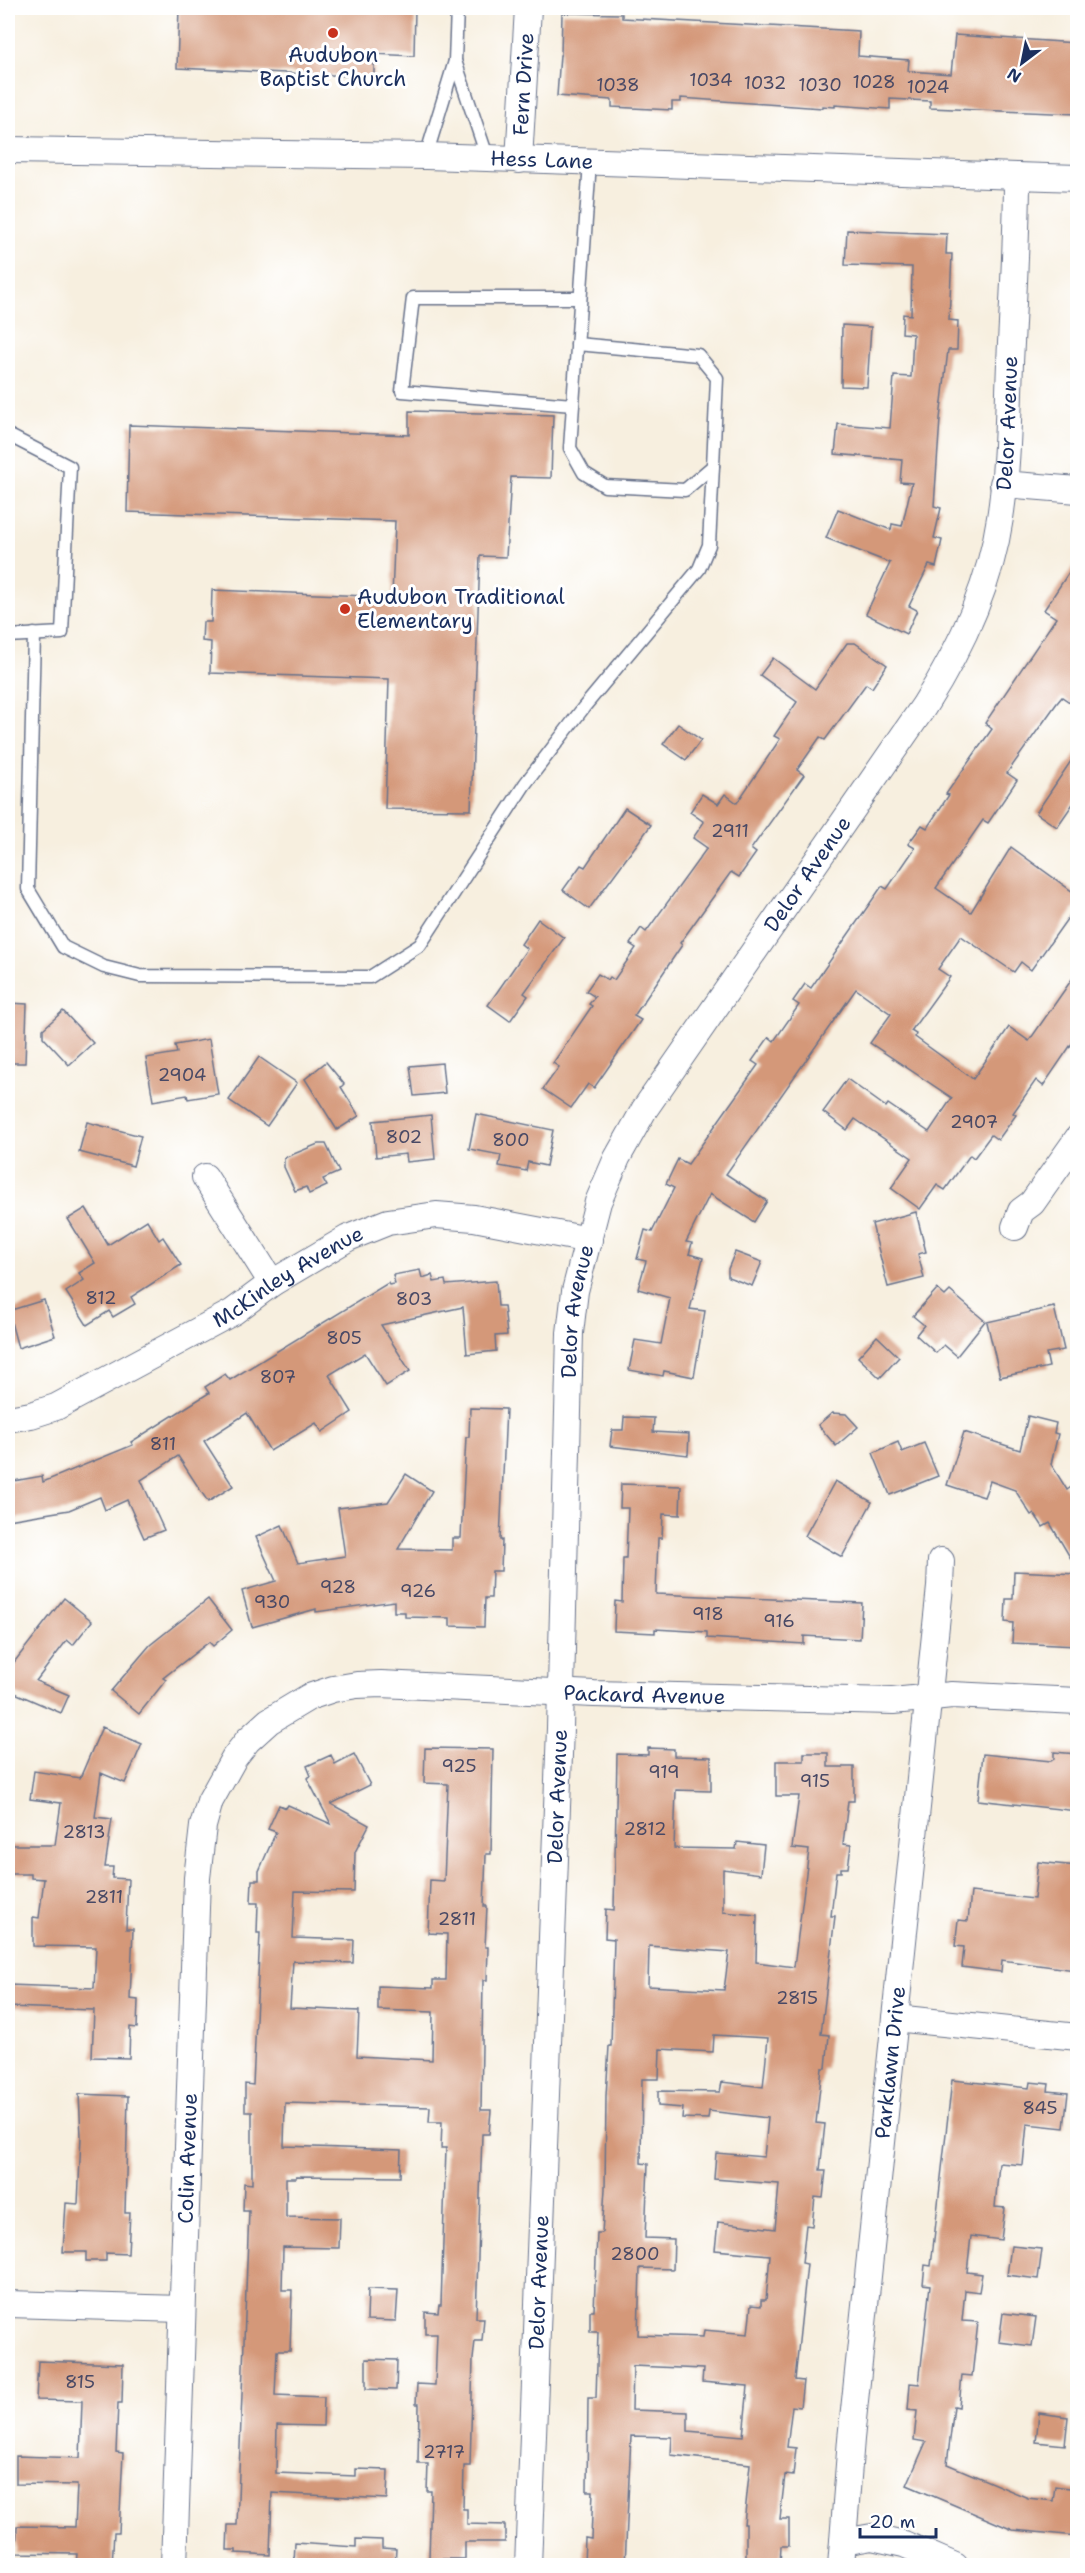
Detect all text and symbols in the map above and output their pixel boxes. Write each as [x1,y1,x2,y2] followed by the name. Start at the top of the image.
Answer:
[326,26,340,40] marker: Audubon Baptist Church
[506,32,541,136] street label: Fern Drive
[992,33,1052,93] north arrow
[260,41,406,93] place label: Audubon Baptist Church
[1003,63,1025,88] text: N
[689,68,733,92] house number: 1034
[852,70,896,94] house number: 1028
[744,71,786,95] house number: 1032
[596,73,640,97] house number: 1038
[798,73,842,97] house number: 1030
[907,75,949,99] house number: 1024
[490,144,594,176] street label: Hess Lane
[990,355,1024,492] street label: Delor Avenue
[357,583,566,635] place label: Audubon Traditional Elementary
[338,602,352,616] marker: Audubon Traditional Elementary
[758,811,857,938] street label: Delor Avenue
[711,819,749,843] house number: 2911
[158,1063,206,1087] house number: 2904
[950,1110,998,1134] house number: 2907
[386,1125,422,1149] house number: 802
[492,1128,530,1152] house number: 800
[208,1219,367,1334] street label: McKinley Avenue
[555,1242,600,1379] street label: Delor Avenue
[85,1286,117,1310] house number: 812
[396,1287,432,1311] house number: 803
[326,1326,362,1350] house number: 805
[260,1365,296,1389] house number: 807
[150,1432,176,1456] house number: 811
[320,1575,356,1599] house number: 928
[400,1579,436,1603] house number: 926
[254,1590,290,1614] house number: 930
[692,1602,724,1626] house number: 918
[763,1609,795,1633] house number: 916
[563,1679,726,1711] street label: Packard Avenue
[541,1729,574,1865] street label: Delor Avenue
[442,1754,476,1778] house number: 925
[648,1760,680,1784] house number: 919
[800,1769,830,1793] house number: 915
[623,1817,667,1841] house number: 2812
[62,1820,106,1844] house number: 2813
[85,1885,123,1909] house number: 2811
[438,1907,476,1931] house number: 2811
[868,1985,912,2140] street label: Parklawn Drive
[776,1986,818,2010] house number: 2815
[171,2092,204,2224] street label: Colin Avenue
[1023,2096,1057,2120] house number: 845
[522,2214,555,2350] street label: Delor Avenue
[610,2242,660,2266] house number: 2800
[65,2370,95,2394] house number: 815
[423,2440,465,2464] house number: 2717
[860,2501,936,2539] scale bar
[869,2510,915,2534] text: 20 m

